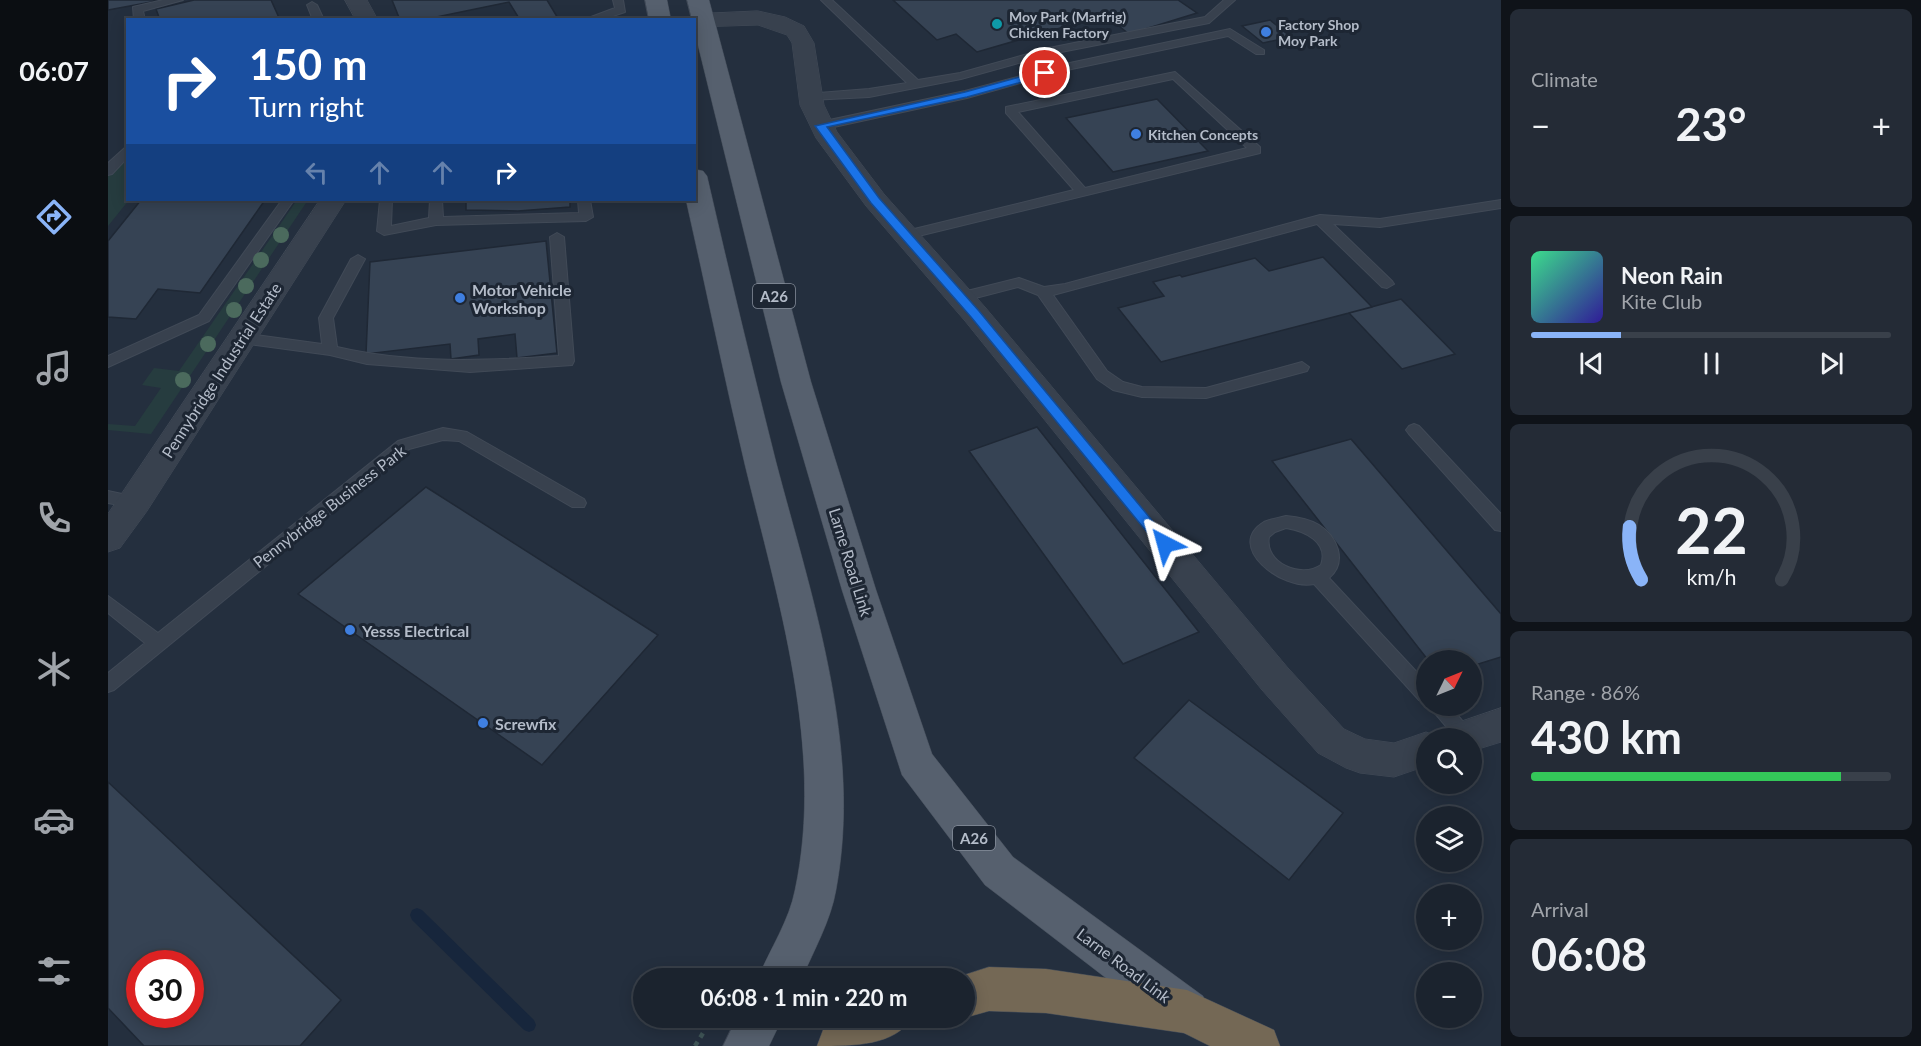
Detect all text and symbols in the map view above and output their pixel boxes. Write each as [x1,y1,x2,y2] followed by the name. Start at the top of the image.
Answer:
[1009,8,1126,41] place label: Moy Park (Marfrig) Chicken Factory
[1278,16,1359,49] place label: Factory Shop Moy Park
[990,17,1004,31] marker: Moy Park (Marfrig) Chicken Factory
[1259,25,1273,39] marker: Factory Shop Moy Park
[249,39,367,89] text: 150 m
[150,42,228,120] icon: right
[1019,47,1070,98] pin
[19,54,89,87] text: 06:07
[1028,56,1061,89] icon: arrive
[1531,67,1598,91] text: Climate
[249,90,364,123] text: Turn right
[1676,97,1746,151] text: 23°
[1531,105,1550,145] text: −
[1872,105,1891,145] text: +
[1148,126,1258,143] place label: Kitchen Concepts
[1129,127,1143,141] marker: Kitchen Concepts
[300,156,333,189] icon: left
[363,156,396,189] icon: ahead
[426,156,459,189] icon: ahead
[489,156,522,189] icon: right
[33,196,75,238] icon: directions
[1621,262,1723,289] text: Neon Rain
[157,279,285,461] street label: Pennybridge Industrial Estate
[472,280,572,317] place label: Motor Vehicle Workshop
[753,284,795,308] road number: A26
[1621,289,1702,313] text: Kite Club
[453,291,467,305] marker: Motor Vehicle Workshop
[33,347,75,389] icon: music
[1575,347,1608,380] icon: previous
[1695,347,1728,380] icon: pause
[1815,347,1848,380] icon: next
[249,440,410,571] street label: Pennybridge Business Park
[1675,492,1747,567] text: 22
[33,497,75,539] icon: phone
[826,506,877,619] street label: Larne Road Link
[1133,512,1197,576] position arrow
[1686,564,1736,590] text: km/h
[361,621,469,640] place label: Yesss Electrical
[343,623,357,637] marker: Yesss Electrical
[33,648,75,690] icon: climate
[1416,650,1482,716] north arrow
[1416,650,1482,1028] map controls
[1531,680,1640,704] text: Range · 86%
[1531,710,1682,764] text: 430 km
[495,714,557,733] place label: Screwfix
[476,716,490,730] marker: Screwfix
[1416,728,1482,794] button: search
[33,799,75,841] icon: car
[1416,806,1482,872] button: layers
[953,826,995,850] road number: A26
[1416,884,1482,950] button: +
[1531,897,1589,921] text: Arrival
[1073,924,1175,1007] street label: Larne Road Link
[1531,927,1647,981] text: 06:08
[33,950,75,992] icon: filters
[126,950,204,1028] speed limit sign: 30
[1416,962,1482,1028] button: −
[701,984,907,1011] text: 06:08 · 1 min · 220 m

